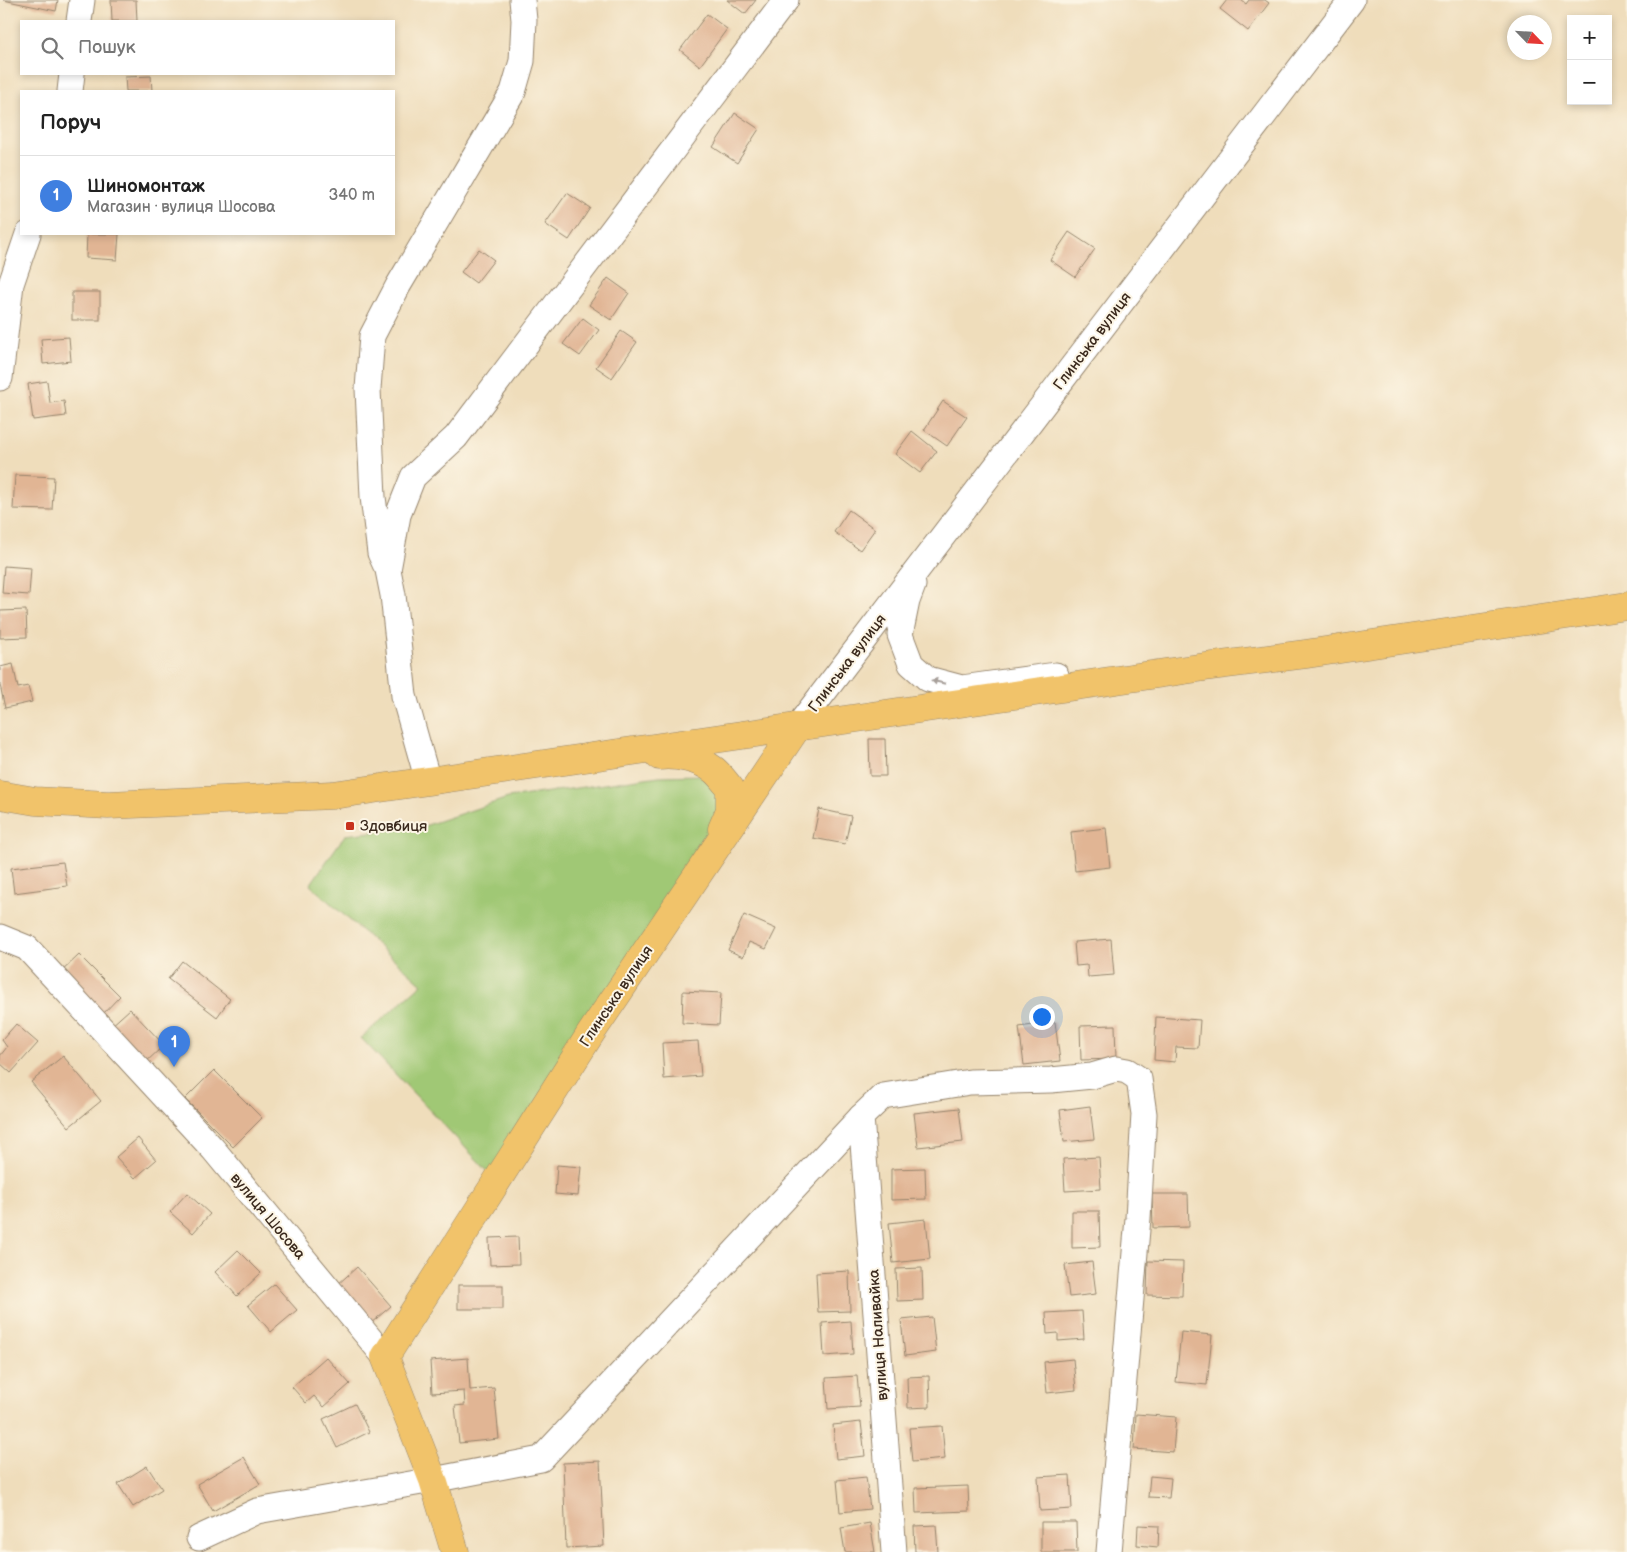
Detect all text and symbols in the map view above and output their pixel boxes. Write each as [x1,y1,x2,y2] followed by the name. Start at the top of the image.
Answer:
[1507,15,1552,60] north arrow
[1567,15,1612,105] map controls
[1567,15,1612,60] button: +
[20,20,395,75] search box
[38,34,66,62] icon: search
[78,36,136,59] text: Пошук
[1567,60,1612,105] button: −
[40,110,101,135] text: Поруч
[87,175,205,198] text: Шиномонтаж
[53,186,59,205] text: 1
[328,186,375,205] text: 340 m
[87,198,276,217] text: Магазин · вулиця Шосова
[1049,289,1135,394] street label: Глинська вулиця
[804,611,890,716] street label: Глинська вулиця
[931,678,946,686] one-way arrow
[360,817,427,836] place label: Здовбиця
[344,820,356,832] marker: Здовбиця
[576,942,657,1050] street label: Глинська вулиця
[1029,1004,1055,1030] your location
[158,1026,190,1067] pin: 1
[226,1169,309,1264] street label: вулиця Шосова
[864,1269,893,1401] street label: вулиця Наливайка

